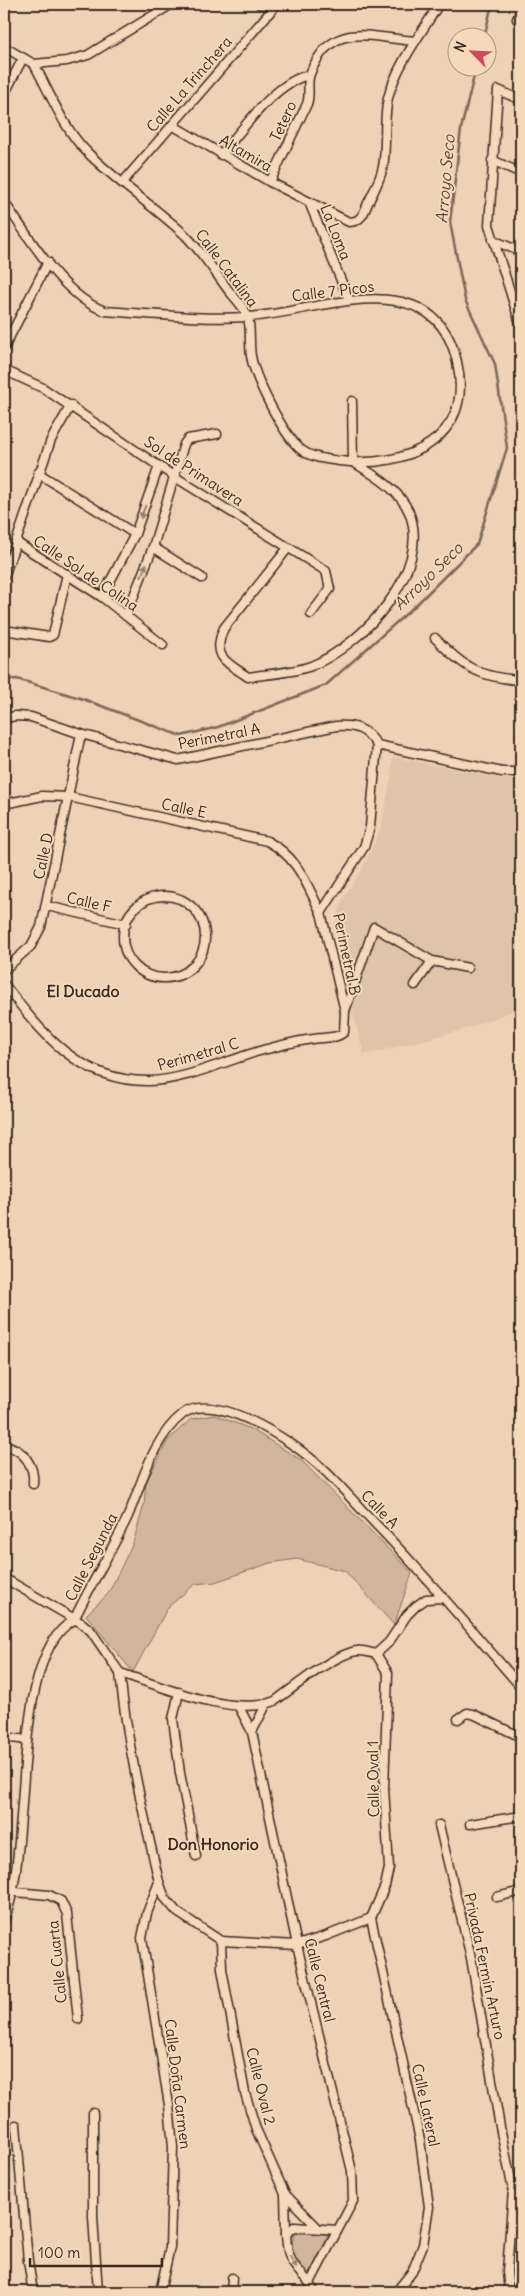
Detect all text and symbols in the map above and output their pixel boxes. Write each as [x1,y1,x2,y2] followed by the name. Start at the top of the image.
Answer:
[448,28,498,78] north arrow
[142,32,236,136] street label: Calle La Trinchera
[450,39,470,55] text: N
[265,98,301,144] street label: Tetero
[216,130,276,176] street label: Altamira
[431,133,459,224] water label: Arroyo Seco
[316,201,356,263] street label: La Loma
[192,225,263,311] street label: Calle Catalina
[291,277,375,305] street label: Calle 7 Picos
[141,432,247,510] street label: Sol de Primavera
[138,505,146,519] one-way arrow
[30,531,143,615] street label: Calle Sol de Colina
[389,537,468,614] water label: Arroyo Seco
[140,562,148,577] one-way arrow
[176,719,262,753] street label: Perimetral A
[160,794,208,822] street label: Calle E
[29,831,57,881] street label: Calle D
[65,888,114,916] street label: Calle F
[329,911,365,997] street label: Perimetral B
[47,981,119,1001] district label: El Ducado
[155,1033,241,1075] street label: Perimetral C
[357,1486,403,1533] street label: Calle A
[61,1509,122,1604] street label: Calle Segunda
[363,1740,383,1818] street label: Calle Oval 1
[167,1834,259,1854] district label: Don Honorio
[460,1891,510,2041] street label: Privada Fermín Arturo
[43,1919,71,2004] street label: Calle Cuarta
[300,1936,340,2024] street label: Calle Central
[161,2018,195,2150] street label: Calle Doña Carmen
[242,2045,280,2127] street label: Calle Oval 2
[408,2062,444,2148] street label: Calle Lateral
[30,2236,162,2268] scale bar
[38,2243,80,2262] text: 100 m
[289,2255,297,2270] one-way arrow

